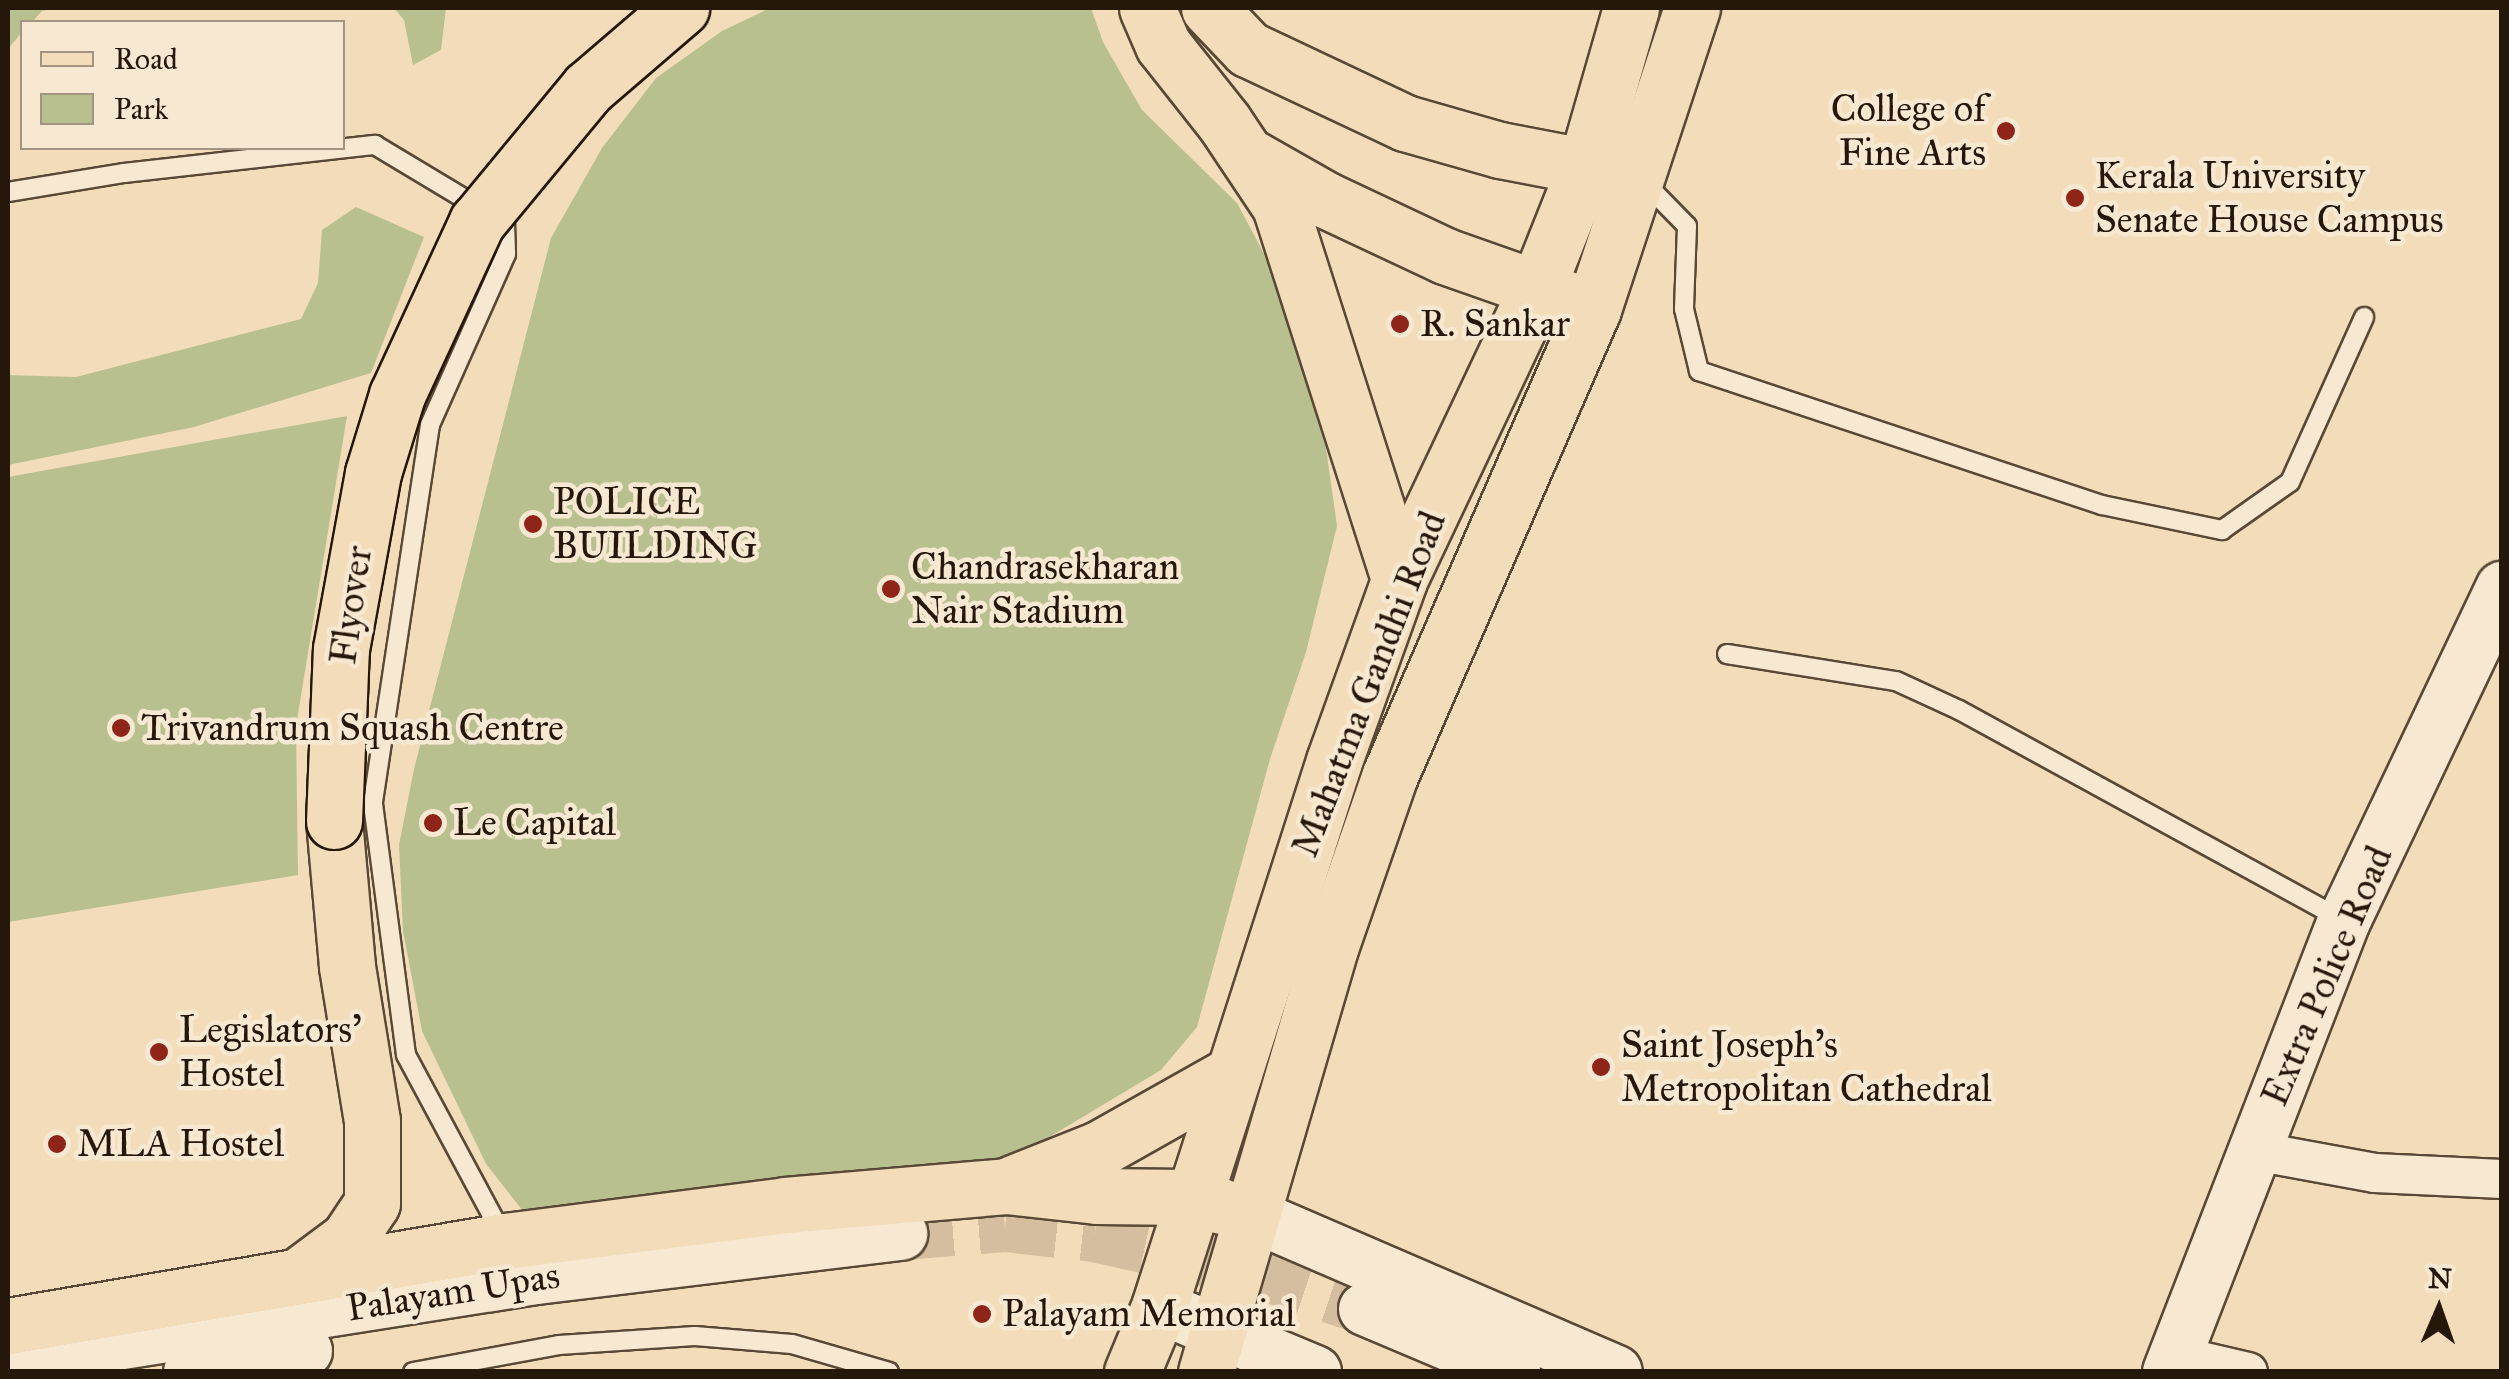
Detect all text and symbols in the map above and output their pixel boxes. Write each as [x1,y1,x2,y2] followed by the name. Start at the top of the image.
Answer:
[20,20,345,150] legend
[114,41,178,77] text: Road
[1831,86,1986,175] place label: College of Fine Arts
[114,91,168,127] text: Park
[1995,120,2017,142] marker: College of Fine Arts
[2095,153,2444,242] place label: Kerala University Senate House Campus
[2064,187,2086,209] marker: Kerala University Senate House Campus
[1420,301,1570,347] place label: R. Sankar
[1389,313,1411,335] marker: R. Sankar
[553,479,757,568] place label: POLICE BUILDING
[1282,505,1456,863] street label: Mahatma Gandhi Road
[522,513,544,535] marker: POLICE BUILDING
[320,543,382,667] street label: Flyover
[911,544,1179,634] place label: Chandrasekharan Nair Stadium
[880,578,902,600] marker: Chandrasekharan Nair Stadium
[141,705,564,751] place label: Trivandrum Squash Centre
[110,717,132,739] marker: Trivandrum Squash Centre
[453,800,616,846] place label: Le Capital
[422,812,444,834] marker: Le Capital
[2252,839,2402,1113] street label: Extra Police Road
[179,1007,362,1096] place label: Legislators' Hostel
[1621,1022,1992,1112] place label: Saint Joseph's Metropolitan Cathedral
[148,1041,170,1063] marker: Legislators' Hostel
[1590,1056,1612,1078] marker: Saint Joseph's Metropolitan Cathedral
[77,1121,284,1167] place label: MLA Hostel
[46,1133,68,1155] marker: MLA Hostel
[343,1253,563,1331] street label: Palayam Upas
[2389,1259,2489,1359] north arrow
[2428,1261,2453,1296] text: N
[1002,1291,1296,1337] place label: Palayam Memorial
[971,1303,993,1325] marker: Palayam Memorial

